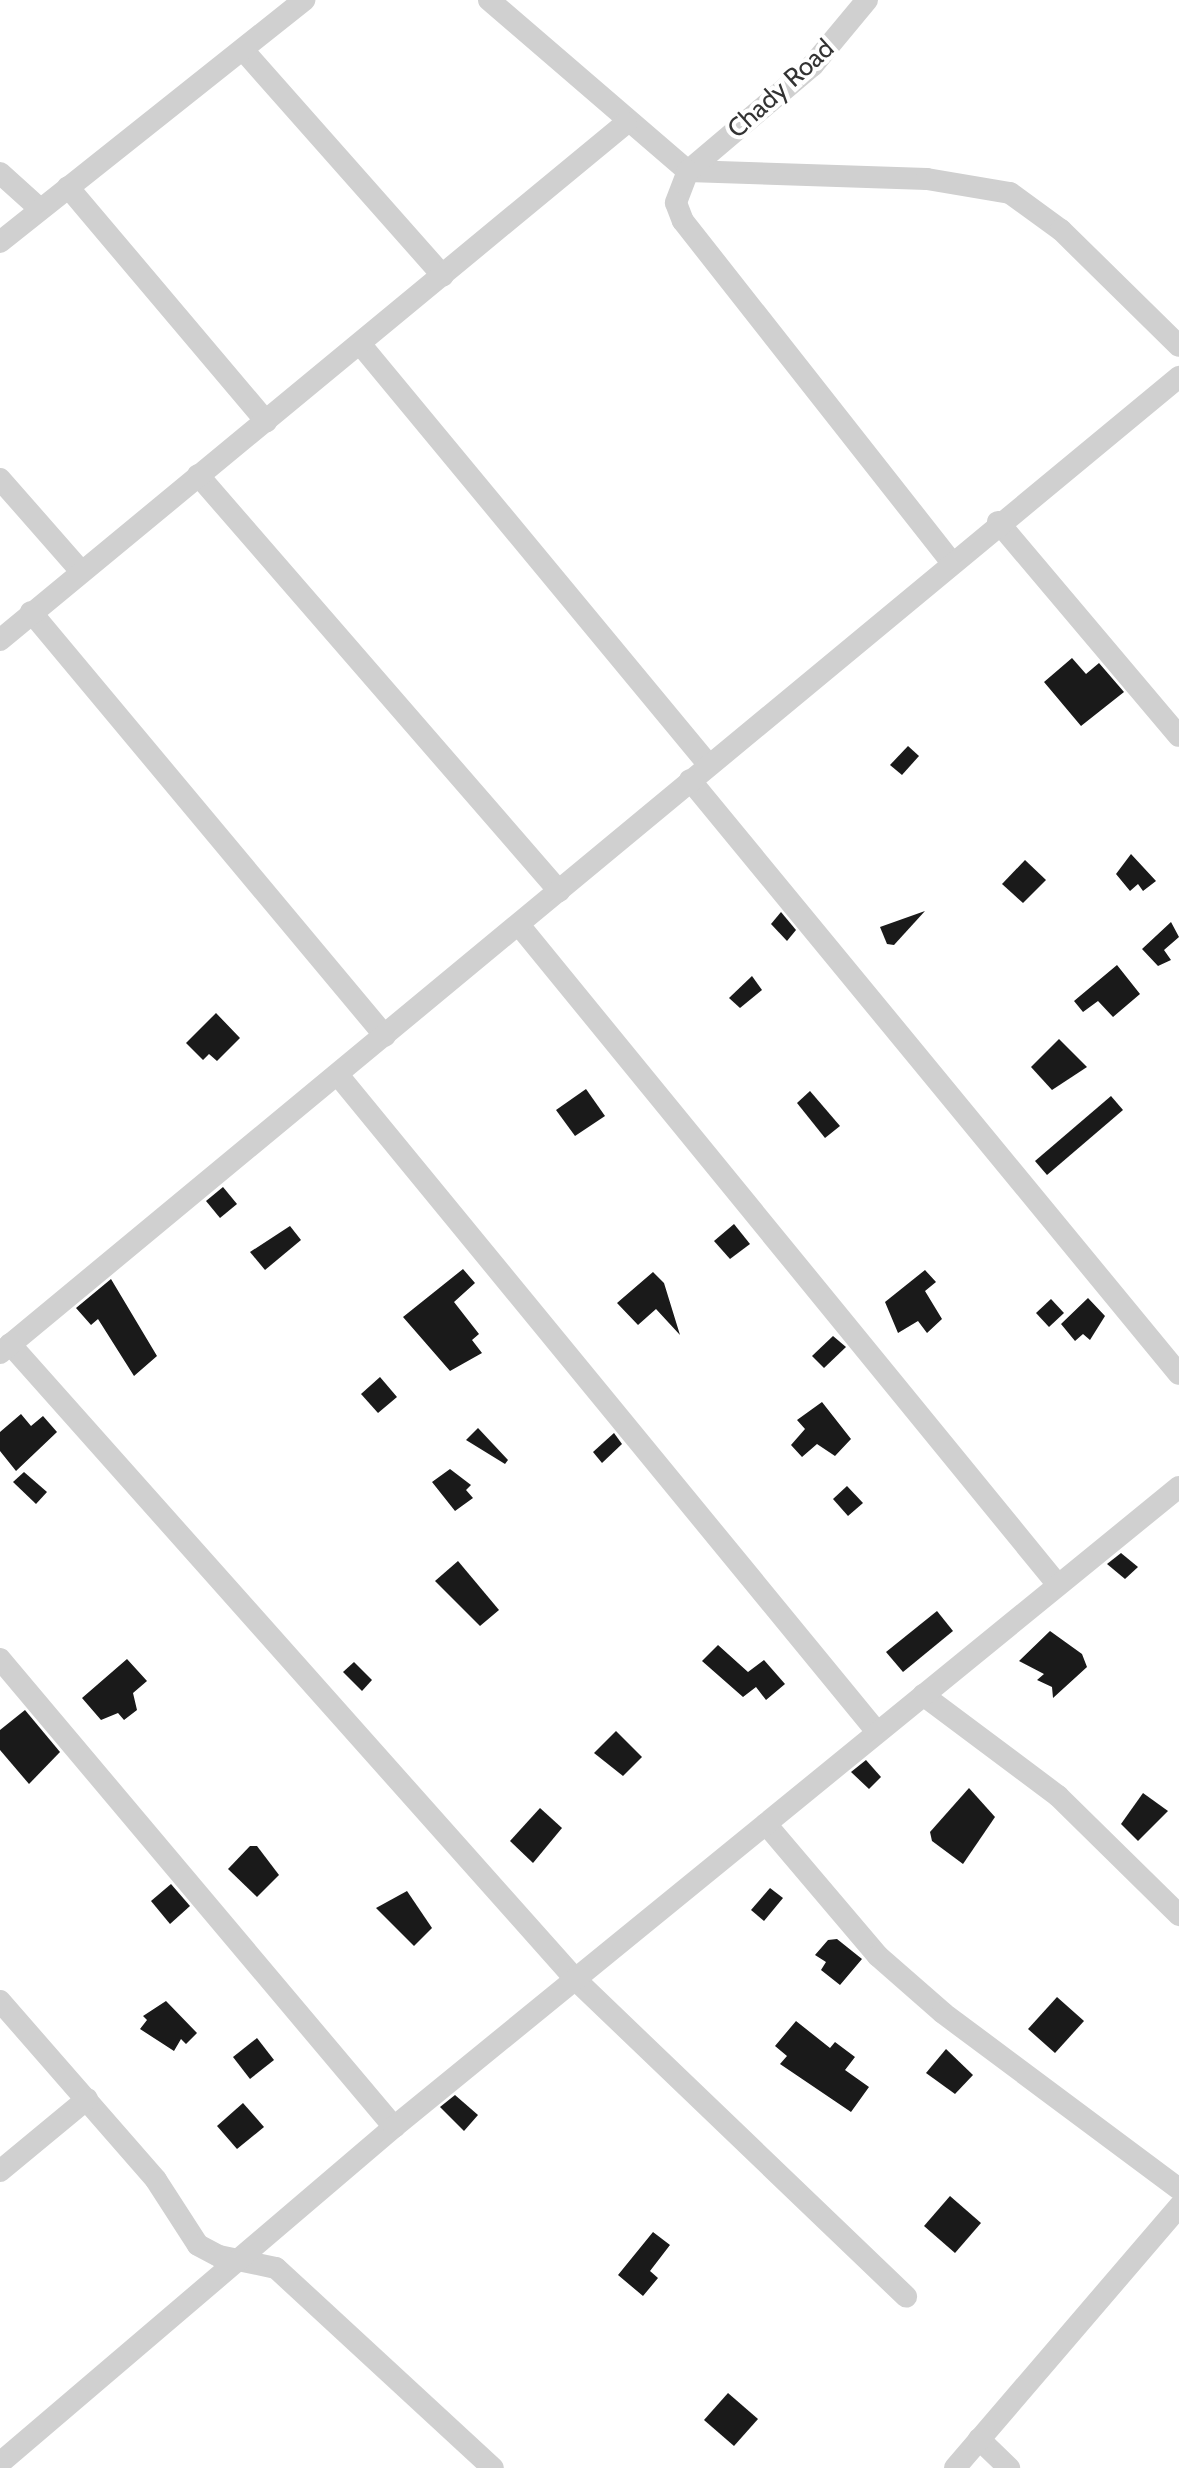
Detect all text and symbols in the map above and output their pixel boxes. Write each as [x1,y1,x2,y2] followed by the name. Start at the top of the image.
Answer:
[721,33,841,145] street label: Chady Road

